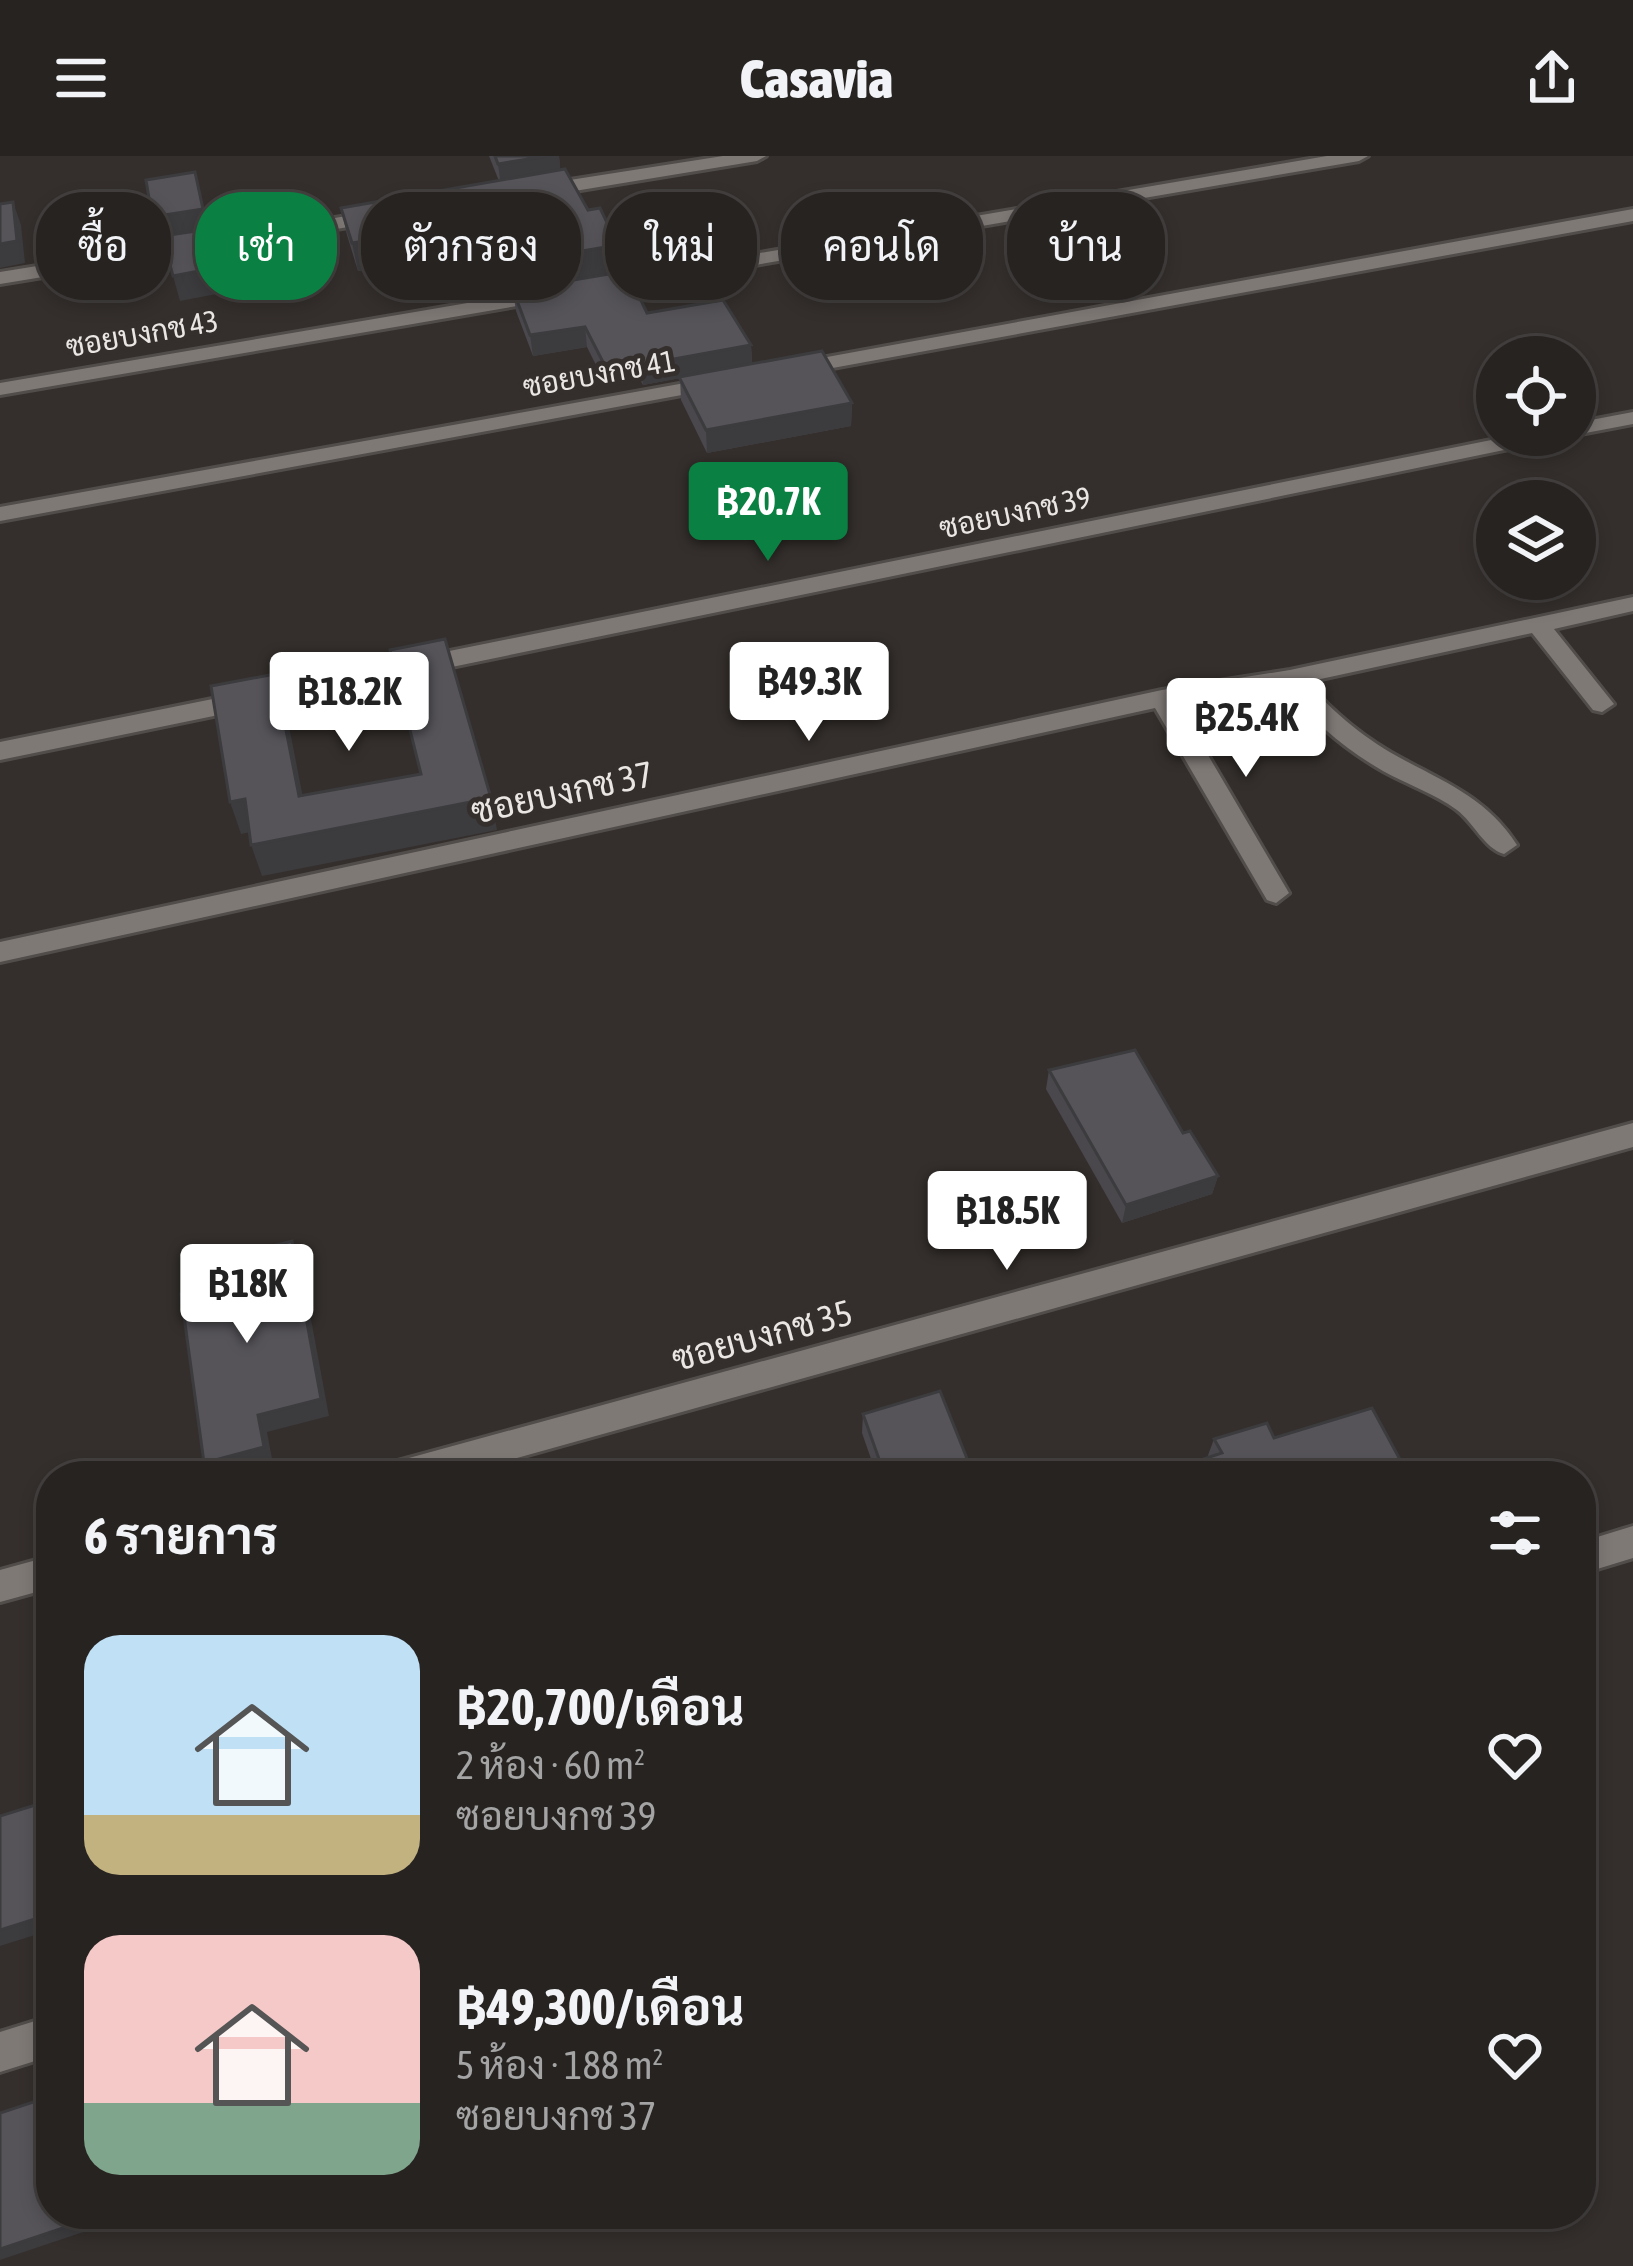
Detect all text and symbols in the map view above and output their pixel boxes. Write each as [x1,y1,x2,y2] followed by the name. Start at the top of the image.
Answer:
[48,45,114,111] icon: menu
[1519,45,1585,111] icon: share
[740,48,893,109] text: Casavia
[36,192,171,300] chip: ซื้อ
[195,192,337,300] chip: เช่า
[361,192,581,300] chip: ตัวกรอง
[605,192,757,300] chip: ใหม่
[781,192,983,300] chip: คอนโด
[1007,192,1165,300] chip: บ้าน
[63,303,221,363] street label: ซอยบงกช 43
[1476,336,1596,600] map controls
[1476,336,1596,456] button: locate
[520,343,678,403] street label: ซอยบงกช 41
[670,462,866,564] pin: ฿20.7K
[716,479,820,523] text: ฿20.7K
[936,479,1094,545] street label: ซอยบงกช 39
[1476,480,1596,600] button: layers
[711,642,907,744] pin: ฿49.3K
[251,652,447,754] pin: ฿18.2K
[757,659,861,703] text: ฿49.3K
[297,669,401,713] text: ฿18.2K
[1148,678,1344,780] pin: ฿25.4K
[1194,695,1298,739] text: ฿25.4K
[467,752,657,832] street label: ซอยบงกช 37
[909,1171,1105,1273] pin: ฿18.5K
[955,1188,1059,1232] text: ฿18.5K
[176,1244,318,1346] pin: ฿18K
[207,1261,287,1305] text: ฿18K
[667,1291,857,1379] street label: ซอยบงกช 35
[1482,1500,1548,1566] icon: filters
[84,1506,278,1565] text: 6 รายการ
[456,1677,745,1736] text: ฿20,700/เดือน
[180,1683,324,1827] icon: home
[1482,1722,1548,1788] icon: heart
[456,1743,645,1787] text: 2 ห้อง · 60 m²
[456,1794,656,1838] text: ซอยบงกช 39
[456,1977,745,2036] text: ฿49,300/เดือน
[180,1983,324,2127] icon: home
[1482,2022,1548,2088] icon: heart
[456,2043,663,2087] text: 5 ห้อง · 188 m²
[456,2094,656,2138] text: ซอยบงกช 37

